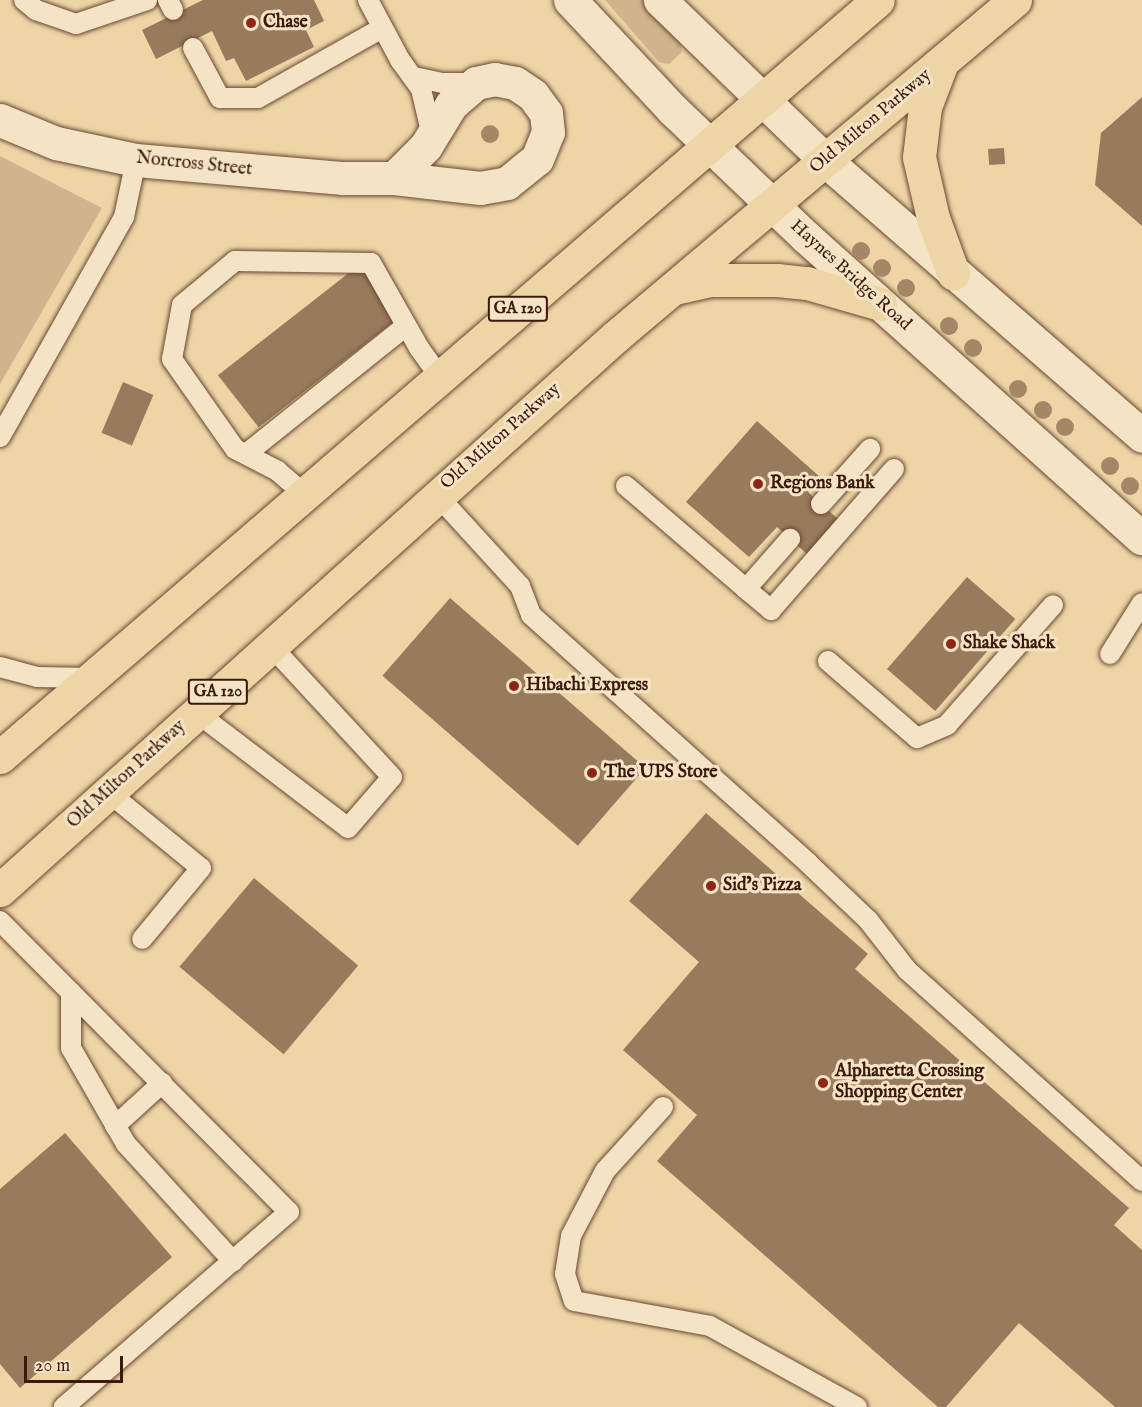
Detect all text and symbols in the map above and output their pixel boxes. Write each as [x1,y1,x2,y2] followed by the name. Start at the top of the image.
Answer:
[263,12,308,34] place label: Chase
[244,16,258,30] marker: Chase
[806,65,936,179] street label: Old Milton Parkway
[135,148,253,182] street label: Norcross Street
[785,216,915,336] street label: Haynes Bridge Road
[486,296,550,322] road number: GA 120
[437,379,565,495] street label: Old Milton Parkway
[770,473,875,495] place label: Regions Bank
[751,477,765,491] marker: Regions Bank
[963,633,1055,655] place label: Shake Shack
[944,637,958,651] marker: Shake Shack
[526,675,648,697] place label: Hibachi Express
[186,679,250,705] road number: GA 120
[507,679,521,693] marker: Hibachi Express
[63,716,191,834] street label: Old Milton Parkway
[604,762,718,784] place label: The UPS Store
[585,766,599,780] marker: The UPS Store
[723,875,802,897] place label: Sid’s Pizza
[704,879,718,893] marker: Sid’s Pizza
[835,1062,984,1104] place label: Alpharetta Crossing Shopping Center
[816,1076,830,1090] marker: Alpharetta Crossing Shopping Center
[27,1344,126,1382] scale bar
[35,1355,70,1378] text: 20 m

